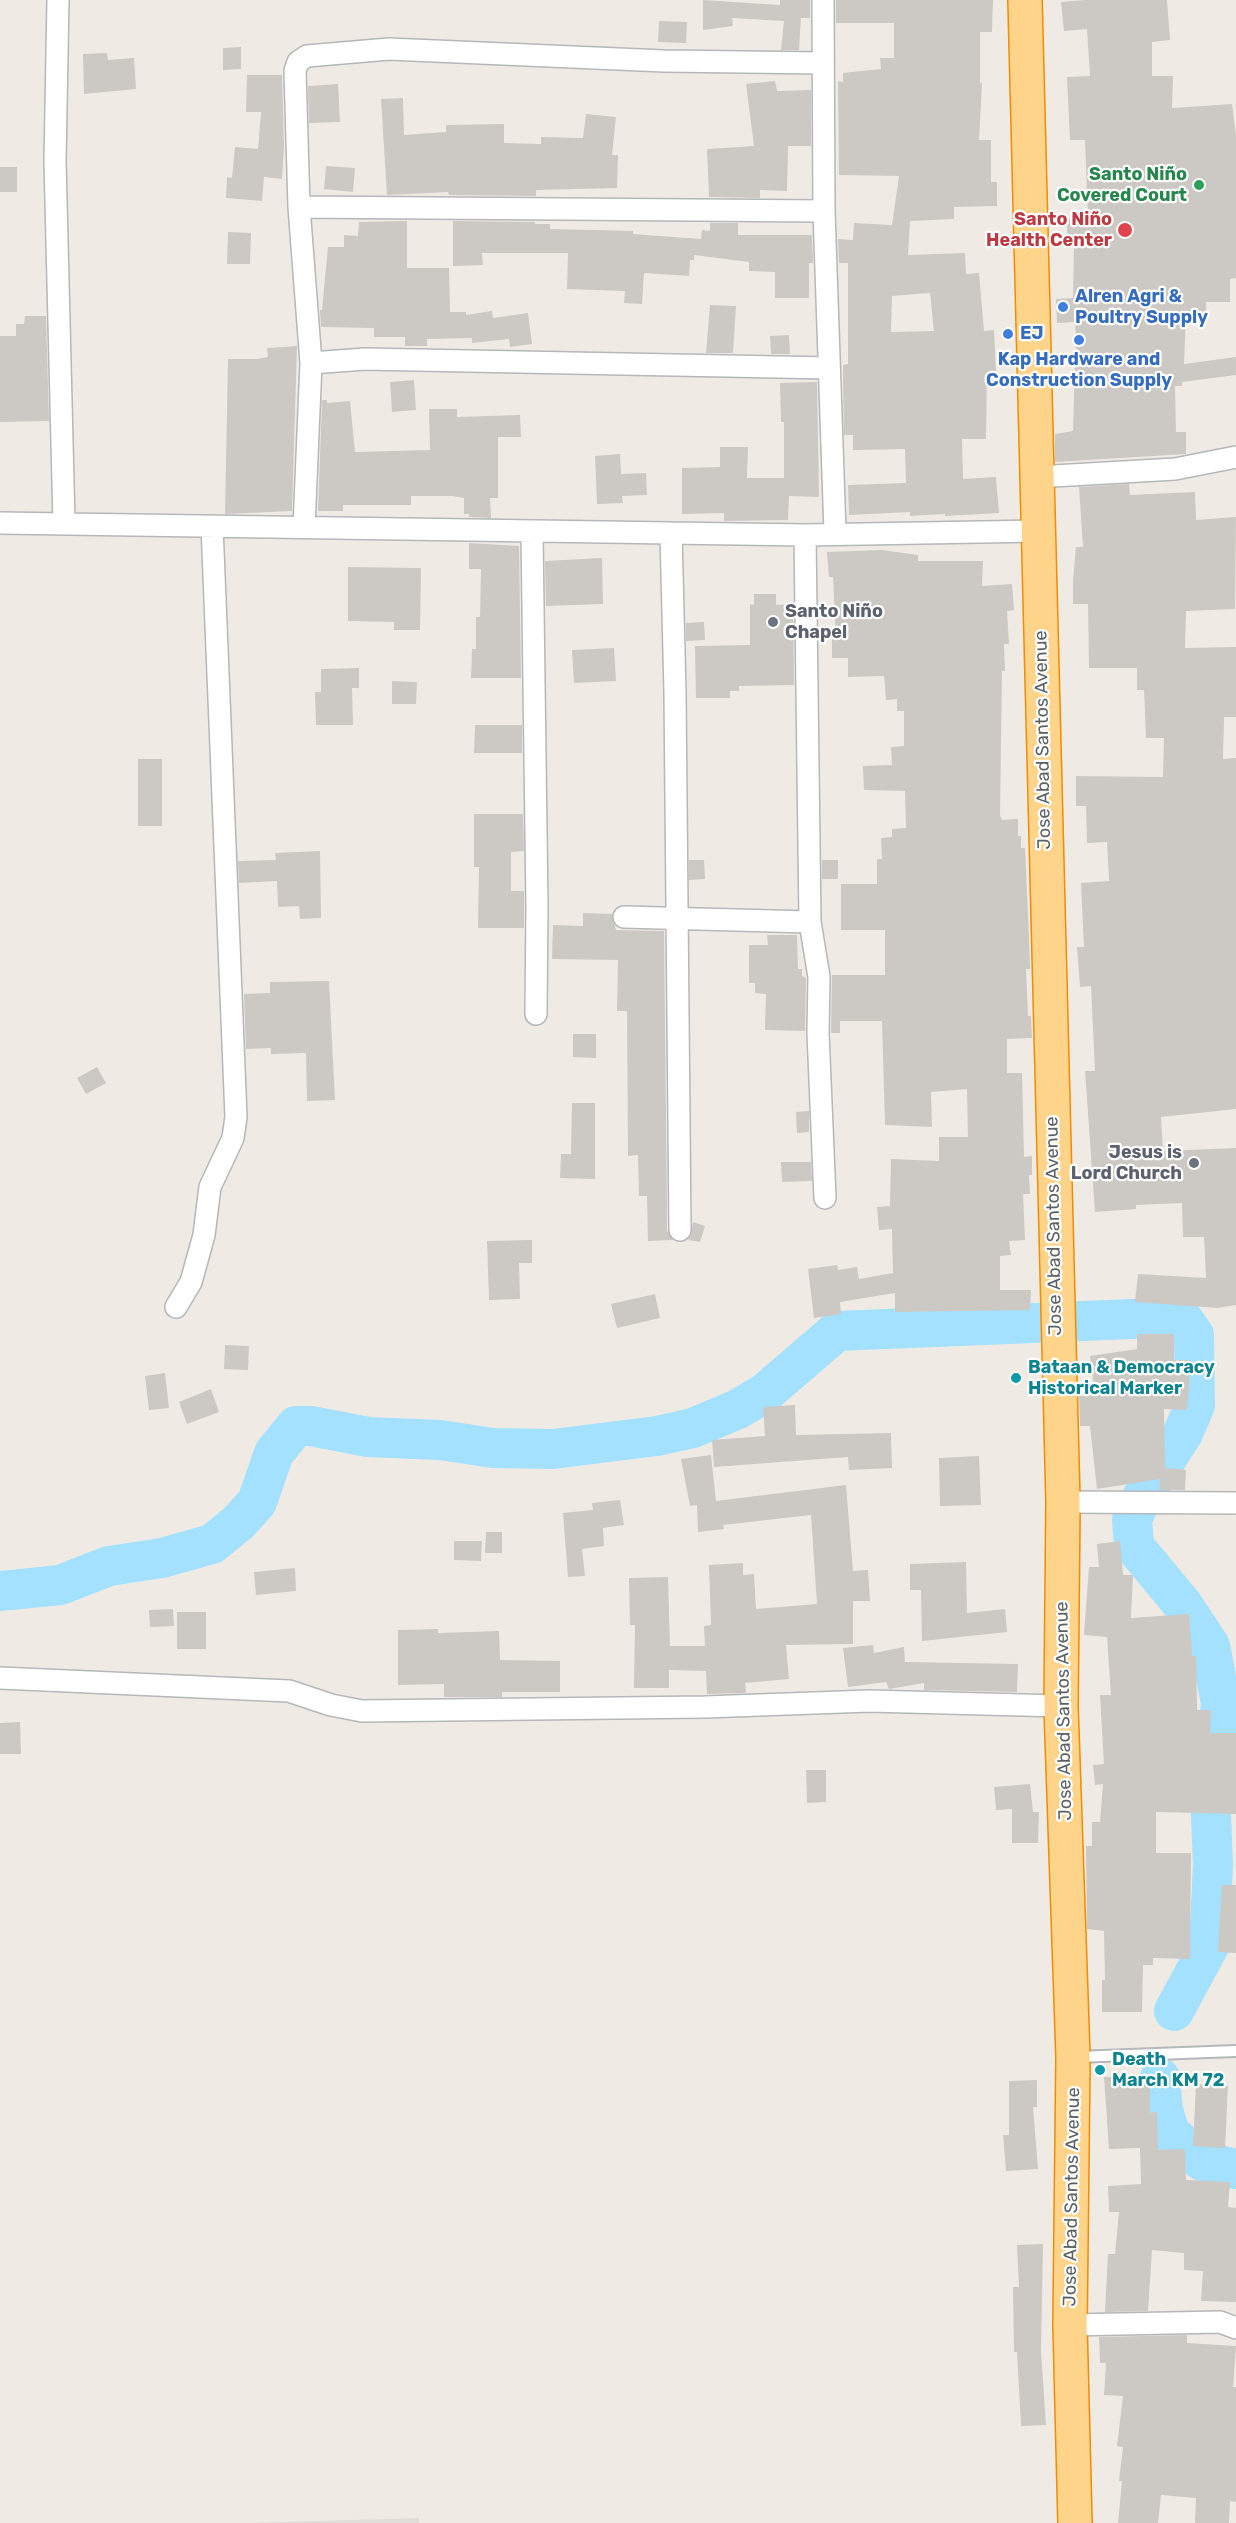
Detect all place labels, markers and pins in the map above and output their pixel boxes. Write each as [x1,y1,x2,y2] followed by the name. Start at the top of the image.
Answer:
[1057,164,1187,207] place label: Santo Niño Covered Court
[1192,178,1206,192] marker: Santo Niño Covered Court
[986,209,1112,252] place label: Santo Niño Health Center
[1116,221,1134,239] marker: Santo Niño Health Center
[1075,286,1208,328] place label: Alren Agri & Poultry Supply
[1056,300,1070,314] marker: Alren Agri & Poultry Supply
[1020,323,1044,345] place label: EJ
[1001,327,1015,341] marker: EJ
[1072,333,1086,347] marker: Kap Hardware and Construction Supply
[986,349,1172,392] place label: Kap Hardware and Construction Supply
[785,601,883,644] place label: Santo Niño Chapel
[766,615,780,629] marker: Santo Niño Chapel
[1071,1142,1182,1184] place label: Jesus is Lord Church
[1187,1156,1201,1170] marker: Jesus is Lord Church
[1028,1357,1215,1400] place label: Bataan & Democracy Historical Marker
[1009,1371,1023,1385] marker: Bataan & Democracy Historical Marker
[1112,2049,1224,2092] place label: Death March KM 72
[1093,2063,1107,2077] marker: Death March KM 72

